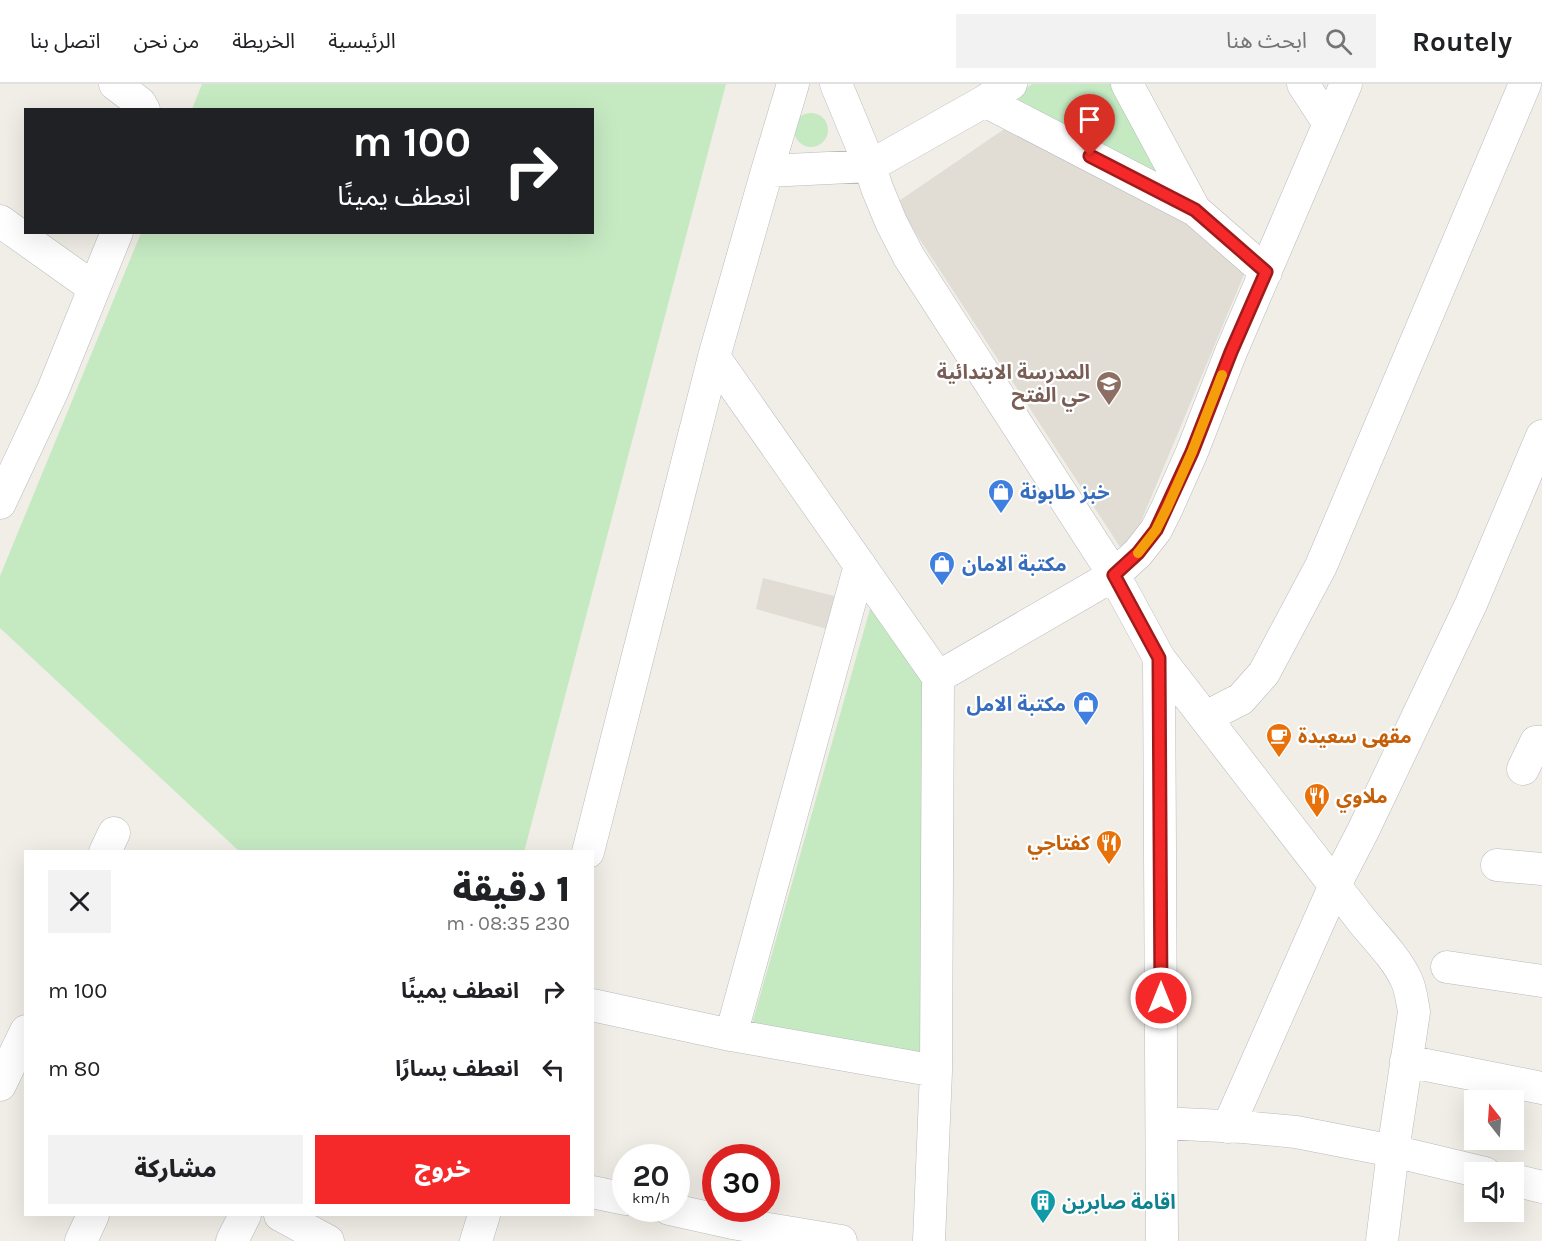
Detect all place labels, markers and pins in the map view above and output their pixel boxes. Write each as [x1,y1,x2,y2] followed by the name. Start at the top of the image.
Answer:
[1064,94,1115,156] pin
[937,361,1090,412] place label: المدرسة الابتدائية حي الفتح
[1094,369,1124,407] school or university icon: المدرسة الابتدائية حي الفتح
[986,477,1016,515] shop icon: خبز طابونة
[1020,481,1110,504] place label: خبز طابونة
[927,549,957,587] shop icon: مكتبة الامان
[962,553,1067,576] place label: مكتبة الامان
[1071,689,1101,727] shop icon: مكتبة الامل
[967,693,1066,716] place label: مكتبة الامل
[1264,721,1294,759] cafe icon: مقهى سعيدة
[1298,725,1412,748] place label: مقهى سعيدة
[1302,781,1332,819] restaurant icon: ملاوي
[1336,785,1388,813] place label: ملاوي
[1094,828,1124,866] restaurant icon: كفتاجي
[1027,832,1091,860] place label: كفتاجي
[1028,1187,1058,1225] building icon: اقامة صابرين
[1062,1191,1176,1214] place label: اقامة صابرين

